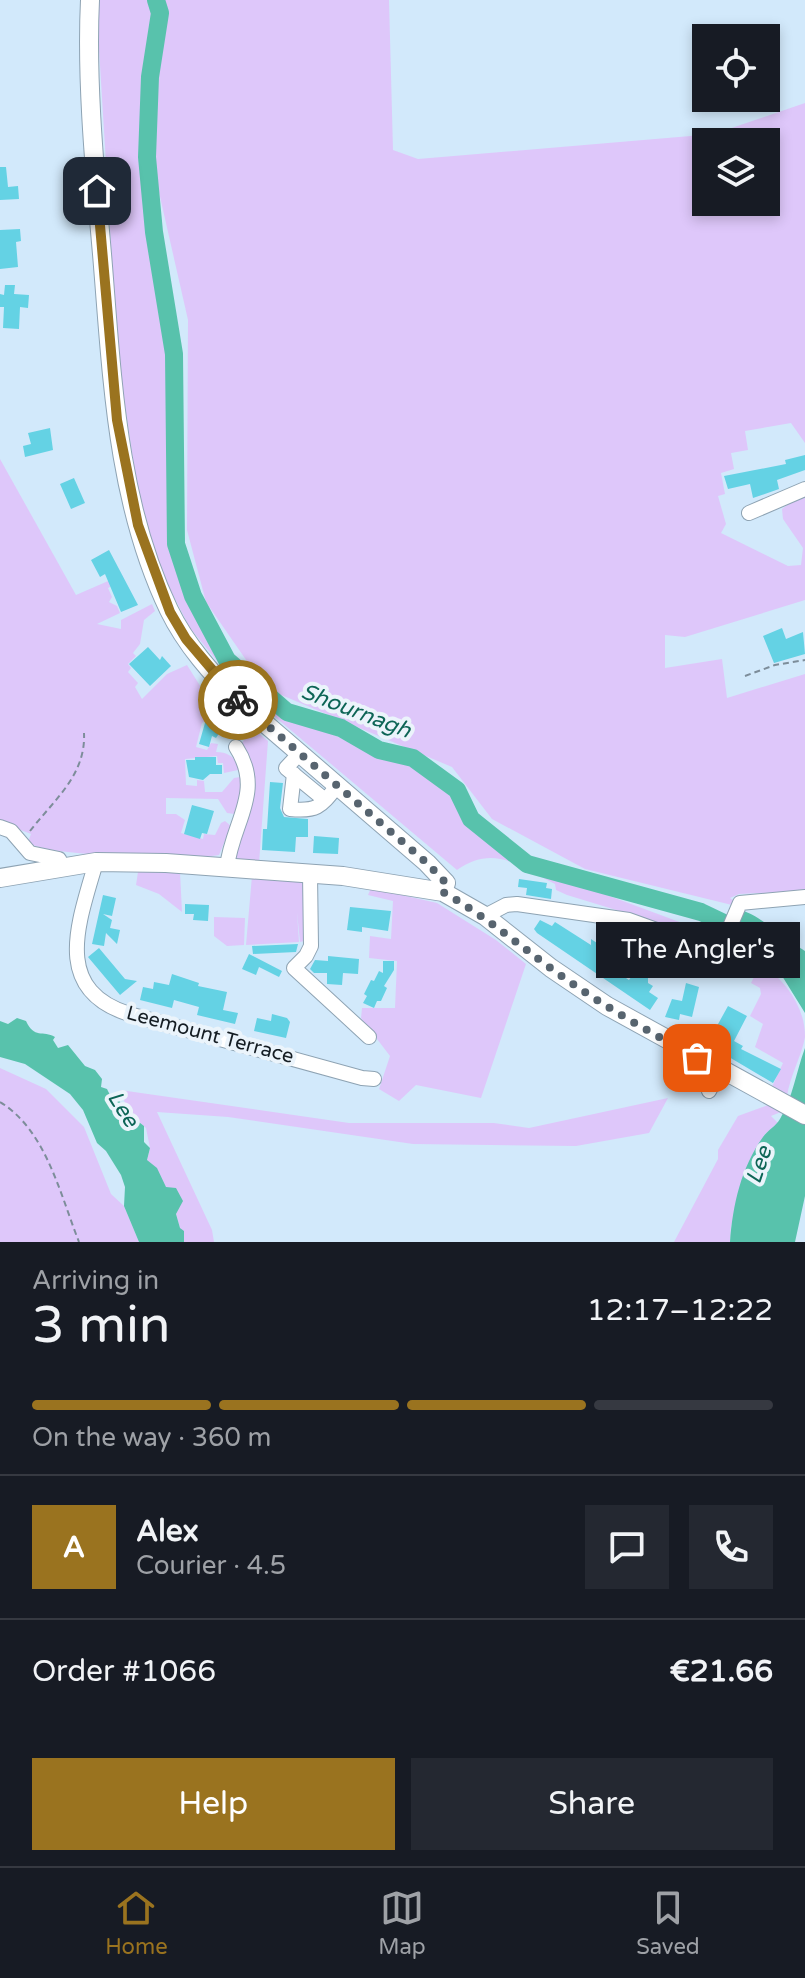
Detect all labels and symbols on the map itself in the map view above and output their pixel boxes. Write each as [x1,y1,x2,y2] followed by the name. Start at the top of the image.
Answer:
[63,157,131,225] pin
[198,660,278,740] courier
[298,678,415,744] water label: Shournagh
[595,922,799,978] callout: The Angler's
[124,1001,296,1069] street label: Leemount Terrace
[663,1024,731,1092] pin
[102,1086,145,1133] water label: Lee
[741,1142,778,1187] water label: Lee

